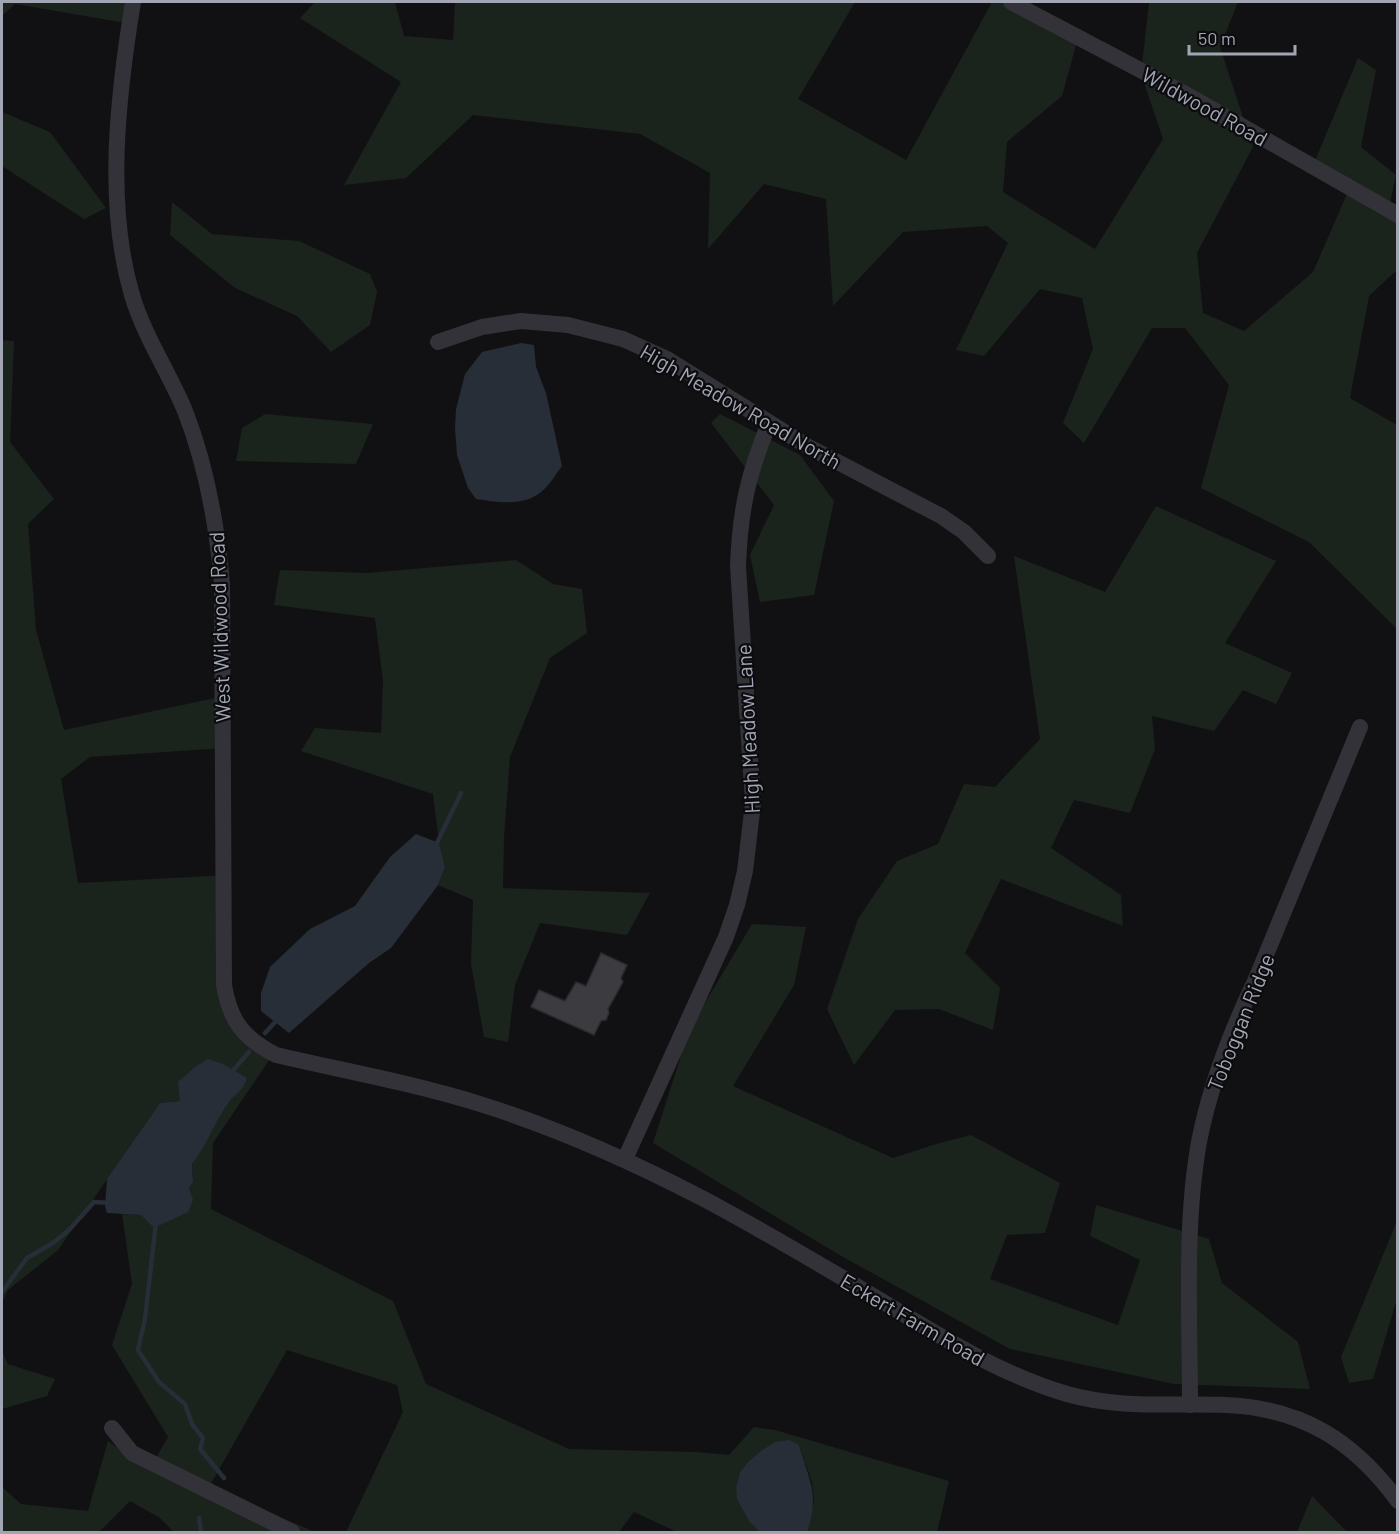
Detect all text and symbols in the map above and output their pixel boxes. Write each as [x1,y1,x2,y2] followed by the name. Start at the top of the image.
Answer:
[1189,18,1296,56] scale bar
[1198,27,1236,49] text: 50 m
[1138,61,1272,151] street label: Wildwood Road
[636,338,846,474] street label: High Meadow Road North
[203,532,235,722] street label: West Wildwood Road
[730,644,764,814] street label: High Meadow Lane
[1201,950,1279,1094] street label: Toboggan Ridge
[836,1268,990,1370] street label: Eckert Farm Road

